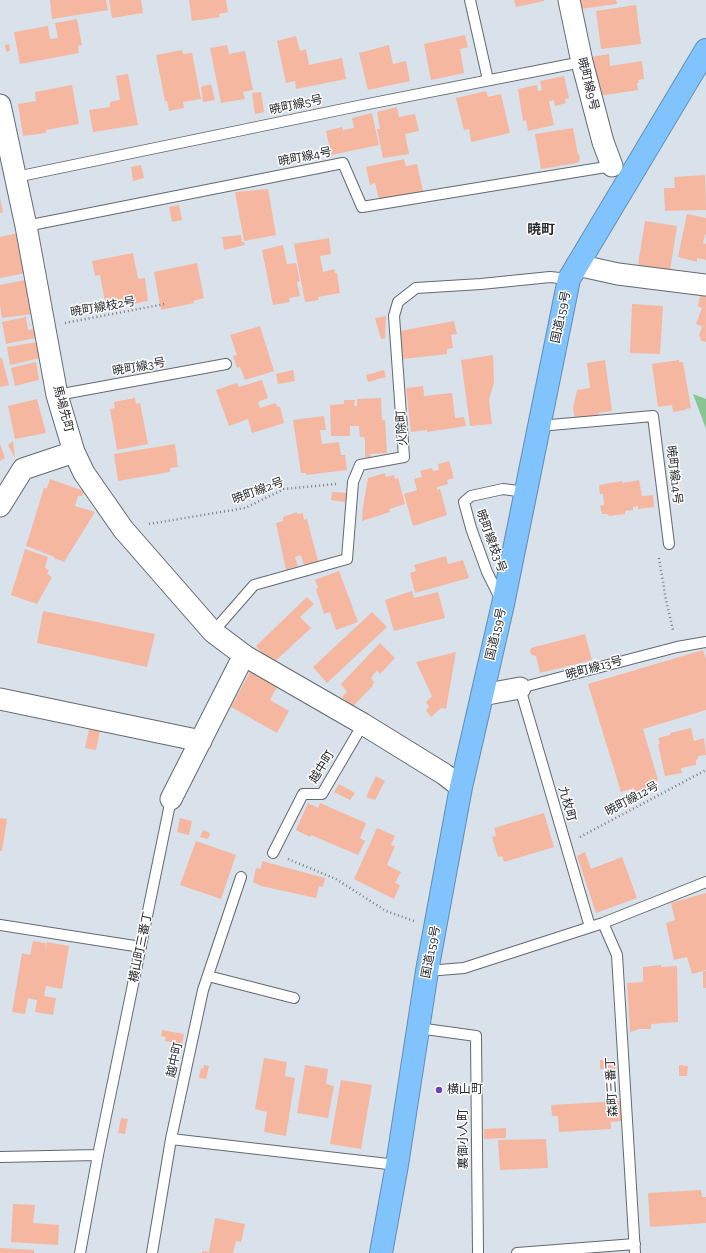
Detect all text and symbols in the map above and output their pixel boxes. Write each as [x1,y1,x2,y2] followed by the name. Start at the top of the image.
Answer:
[574,56,602,112] street label: 暁町線9号
[268,92,324,118] street label: 暁町線5号
[277,145,333,169] street label: 暁町線4号
[527,222,555,238] district label: 暁町
[548,290,574,344] street label: 国道159号
[69,294,137,320] street label: 暁町線枝2号
[111,355,167,379] street label: 暁町線3号
[50,384,76,434] street label: 馬場先町
[394,410,410,446] street label: 火除町
[663,445,685,505] street label: 暁町線14号
[230,475,286,507] street label: 暁町線2号
[473,508,509,574] street label: 暁町線枝3号
[483,606,509,662] street label: 国道159号
[564,653,624,683] street label: 暁町線13号
[306,748,338,786] street label: 越中町
[603,779,661,819] street label: 暁町線12号
[555,785,579,823] street label: 九枚町
[126,910,156,984] street label: 横山町三番丁
[419,925,443,979] street label: 国道159号
[164,1041,186,1079] street label: 越中町
[603,1057,621,1117] street label: 森町三番丁
[447,1083,483,1097] place label: 横山町
[434,1085,444,1095] marker: 横山町
[457,1109,471,1169] street label: 裏御小人町

